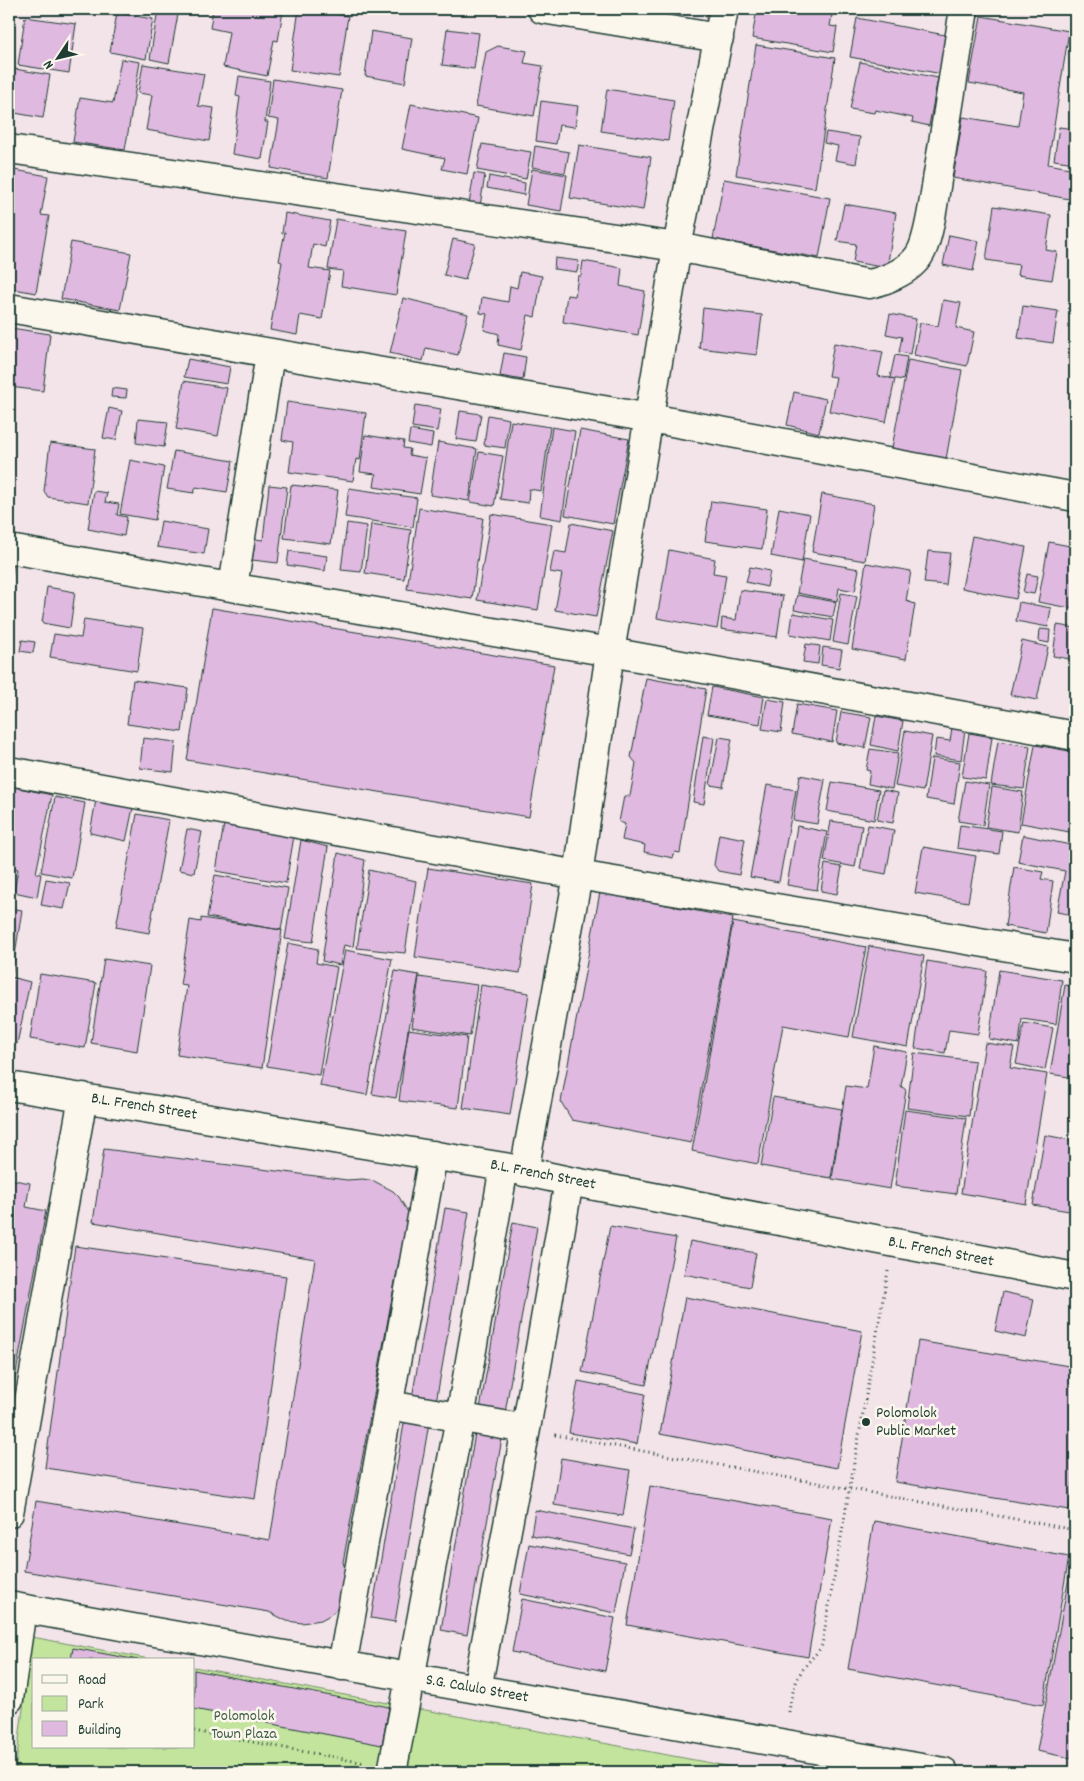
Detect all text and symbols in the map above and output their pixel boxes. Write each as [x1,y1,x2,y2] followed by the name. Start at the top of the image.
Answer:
[32,32,82,82] north arrow
[39,56,59,73] text: N
[89,1087,199,1127] street label: B.L. French Street
[488,1154,598,1197] street label: B.L. French Street
[886,1231,996,1274] street label: B.L. French Street
[876,1402,956,1443] place label: Polomolok Public Market
[860,1416,872,1428] marker: Polomolok Public Market
[32,1658,195,1748] legend
[424,1669,530,1709] street label: S.G. Calulo Street
[78,1670,106,1692] text: Road
[78,1694,104,1716] text: Park
[211,1705,277,1746] park label: Polomolok Town Plaza
[78,1720,121,1742] text: Building

